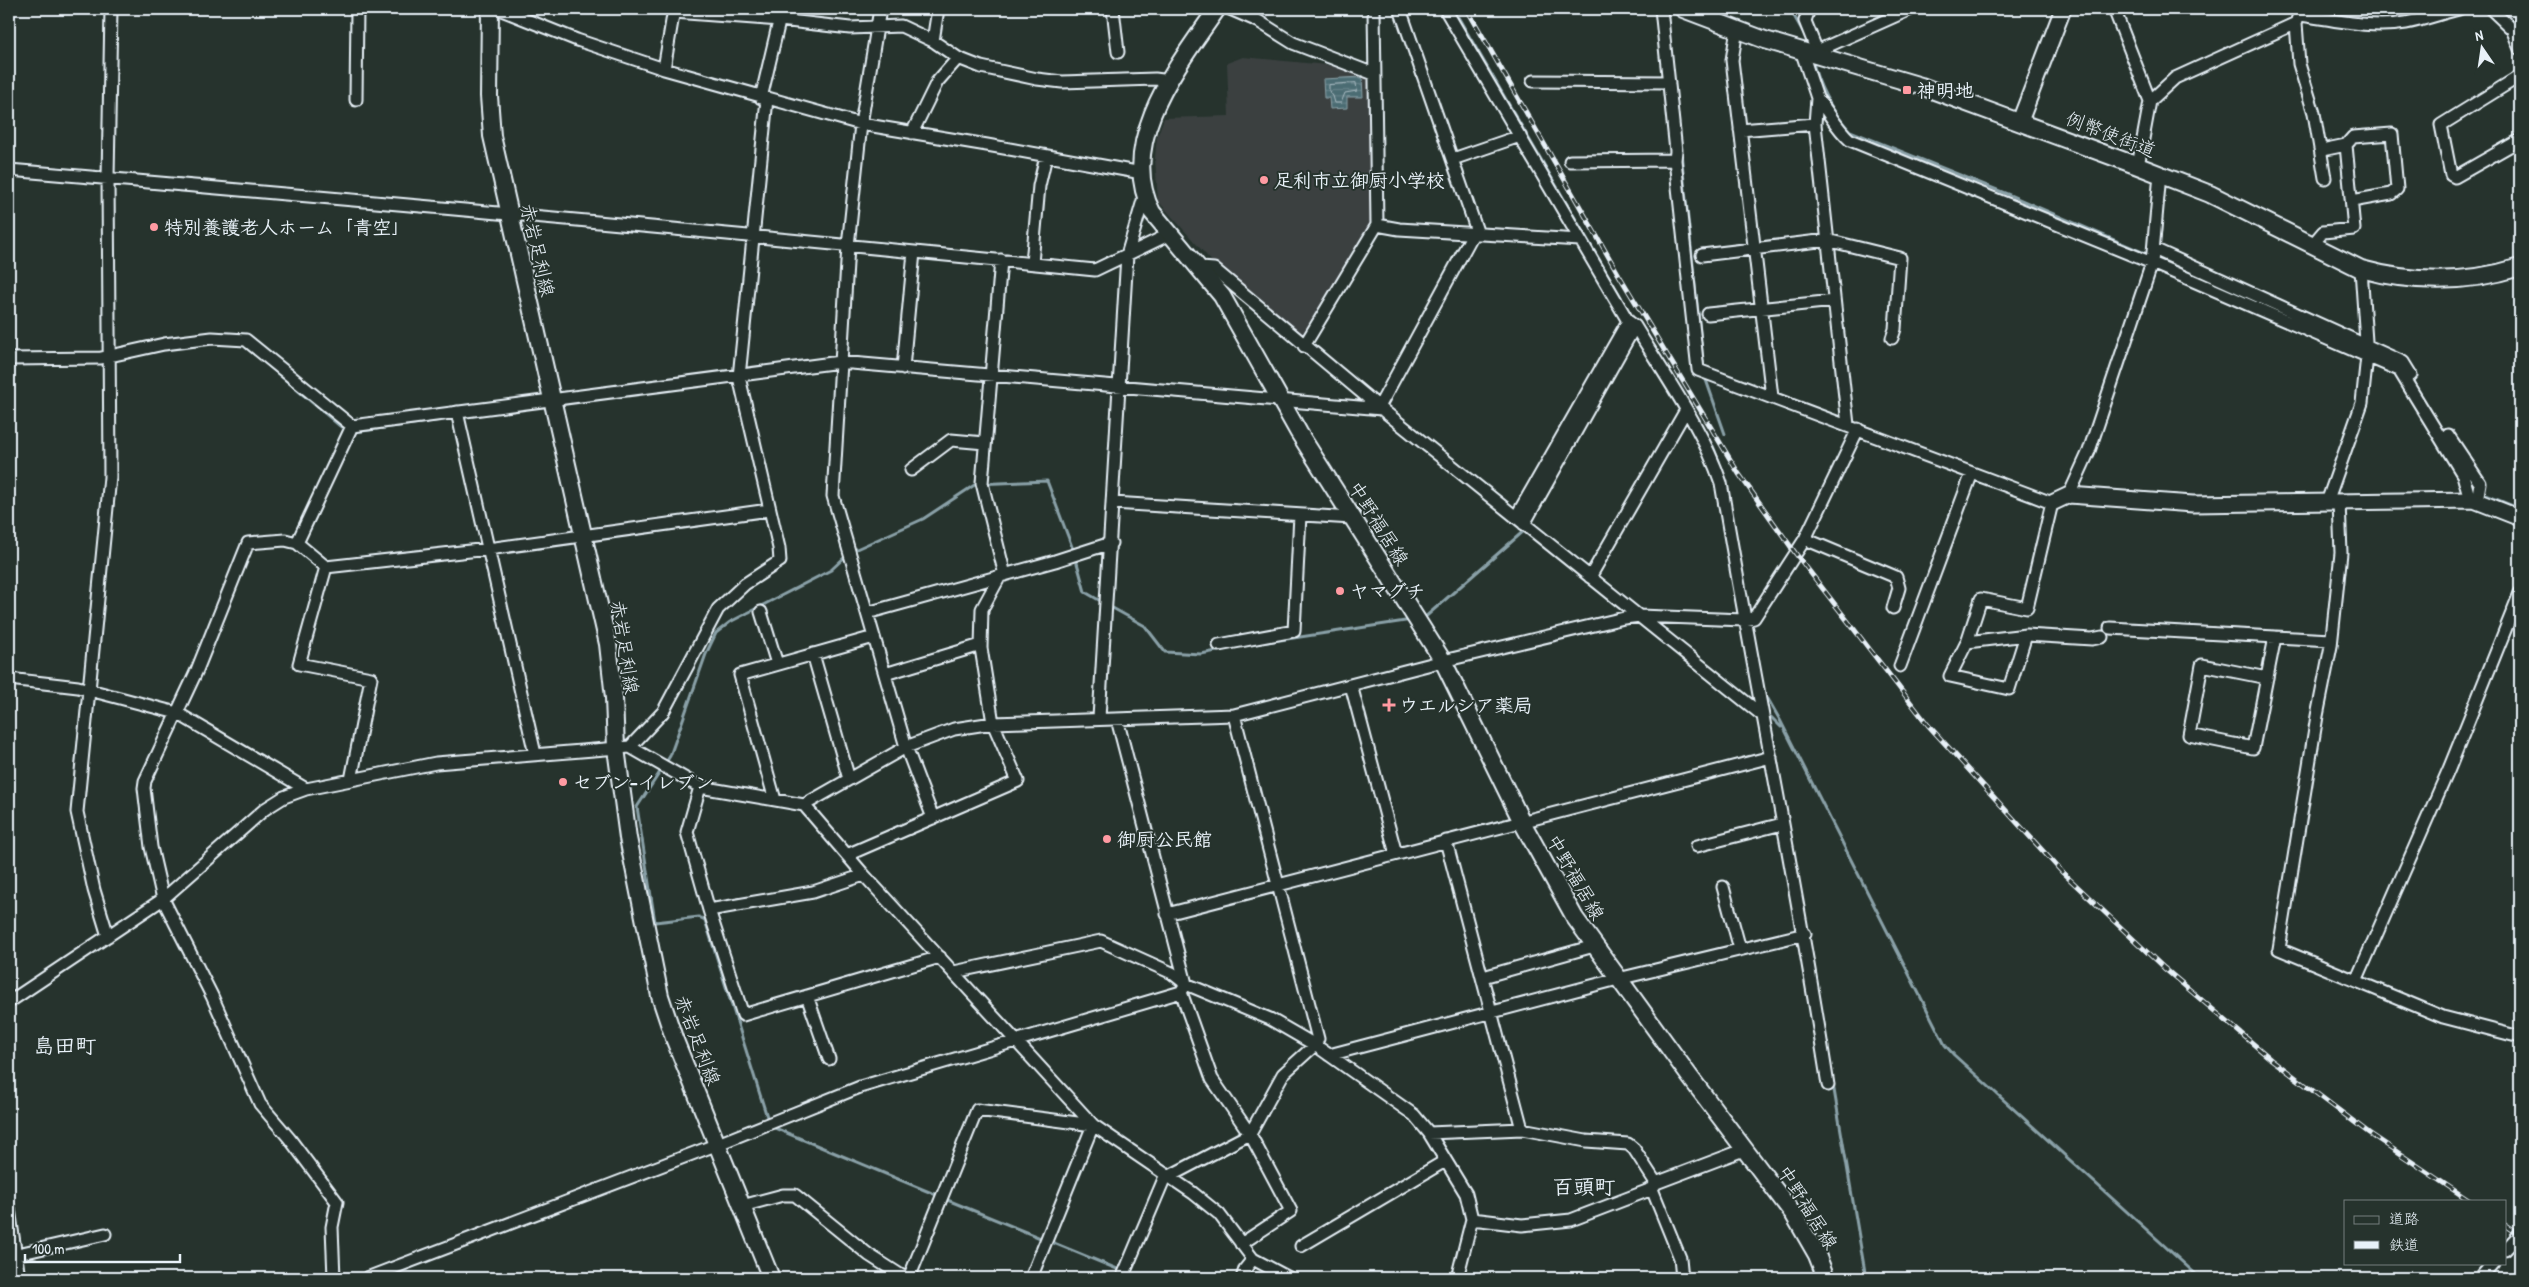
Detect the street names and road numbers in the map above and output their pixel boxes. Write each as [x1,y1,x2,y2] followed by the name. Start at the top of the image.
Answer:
[2062,105,2160,163] street label: 例幣使街道
[515,201,561,299] street label: 赤岩足利線
[1343,476,1415,570] street label: 中野福居線
[605,598,645,696] street label: 赤岩足利線
[1541,829,1611,925] street label: 中野福居線
[669,991,727,1089] street label: 赤岩足利線
[1772,1160,1844,1254] street label: 中野福居線

